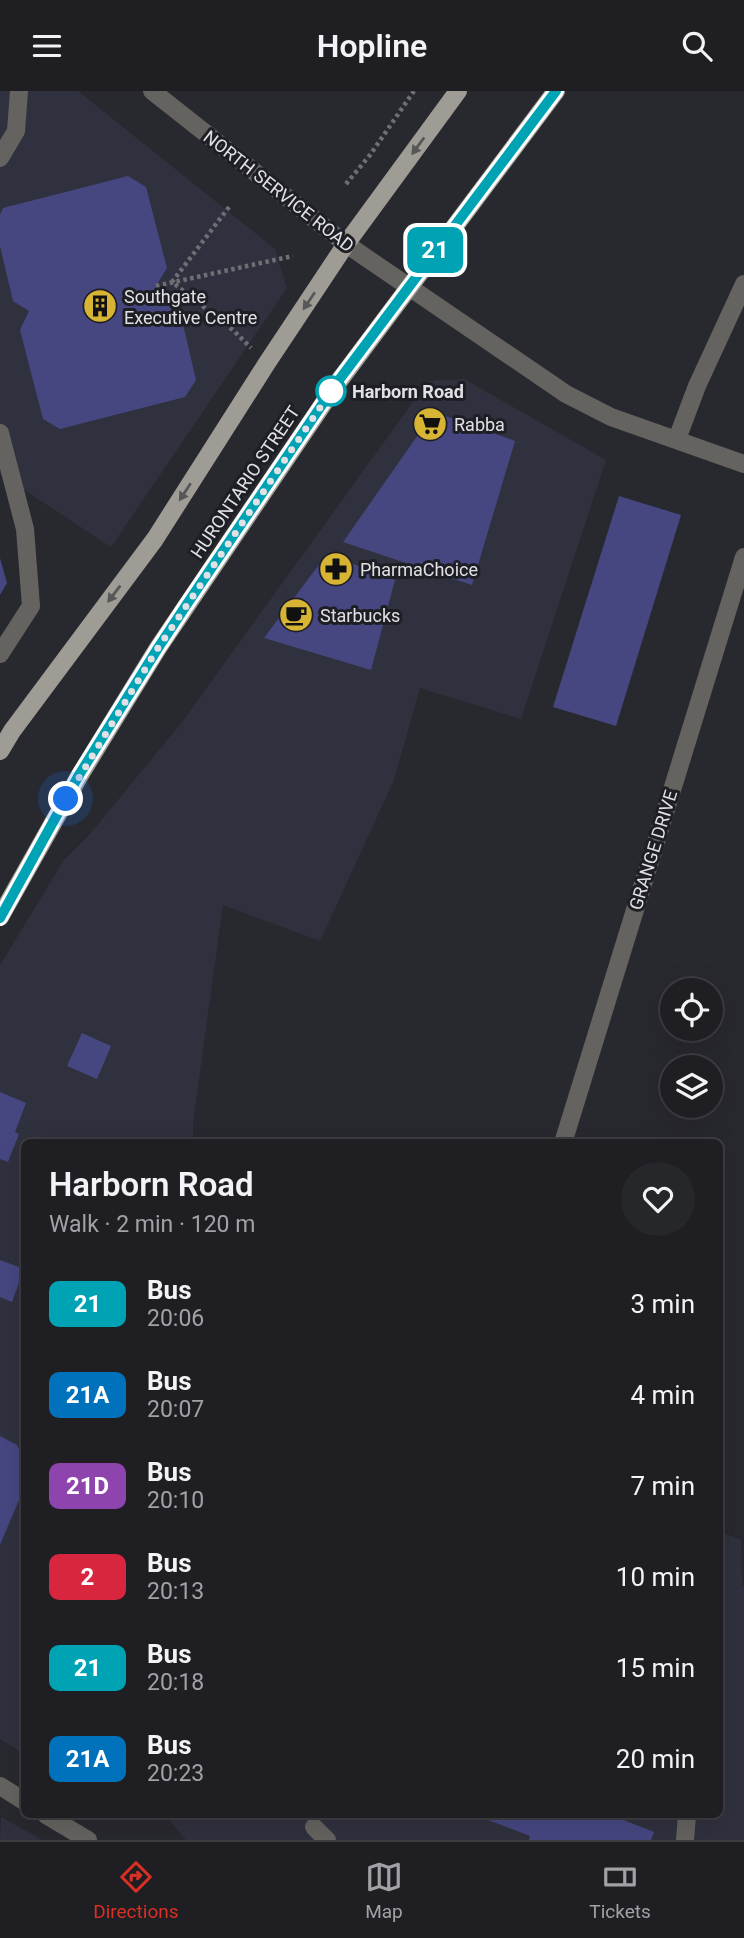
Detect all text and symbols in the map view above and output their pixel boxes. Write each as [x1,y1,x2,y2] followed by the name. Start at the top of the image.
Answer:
[28,27,66,65] icon: menu
[317,27,427,65] text: Hopline
[678,27,716,65] icon: search
[200,126,358,256] street label: NORTH SERVICE ROAD
[411,137,425,155] one-way arrow
[404,227,466,273] line badge: 21
[421,236,449,264] text: 21
[124,286,257,328] place label: Southgate Executive Centre
[81,287,119,325] building icon: Southgate Executive Centre
[302,291,315,311] one-way arrow
[316,376,346,406] marker: Harborn Road
[352,381,464,402] place label: Harborn Road
[186,402,304,562] street label: HURONTARIO STREET
[411,405,449,443] supermarket icon: Rabba
[454,414,505,435] place label: Rabba
[178,482,191,502] one-way arrow
[317,550,355,588] pharmacy icon: PharmaChoice
[360,559,478,580] place label: PharmaChoice
[107,585,121,603] one-way arrow
[277,596,315,634] cafe icon: Starbucks
[320,605,400,626] place label: Starbucks
[48,781,83,816] your location
[625,787,681,913] street label: GRANGE DRIVE
[660,978,723,1118] map controls
[660,978,723,1041] button: locate
[660,1055,723,1118] button: layers
[621,1162,695,1236] button: heart
[49,1165,254,1204] text: Harborn Road
[49,1211,255,1238] text: Walk · 2 min · 120 m
[147,1275,192,1305] text: Bus
[630,1289,695,1319] text: 3 min
[74,1290,101,1318] text: 21
[147,1305,204,1332] text: 20:06
[147,1366,192,1396] text: Bus
[630,1380,695,1410] text: 4 min
[66,1381,109,1409] text: 21A
[147,1396,204,1423] text: 20:07
[147,1457,192,1487] text: Bus
[630,1471,695,1501] text: 7 min
[66,1472,109,1500] text: 21D
[147,1487,204,1514] text: 20:10
[147,1548,192,1578] text: Bus
[616,1562,695,1592] text: 10 min
[81,1563,94,1591] text: 2
[147,1578,204,1605] text: 20:13
[147,1639,192,1669] text: Bus
[616,1653,695,1683] text: 15 min
[74,1654,101,1682] text: 21
[147,1669,204,1696] text: 20:18
[147,1730,192,1760] text: Bus
[616,1744,695,1774] text: 20 min
[66,1745,109,1773] text: 21A
[147,1760,204,1787] text: 20:23
[93,1858,179,1923] tab: Directions
[365,1858,403,1923] tab: Map
[589,1858,651,1923] tab: Tickets

